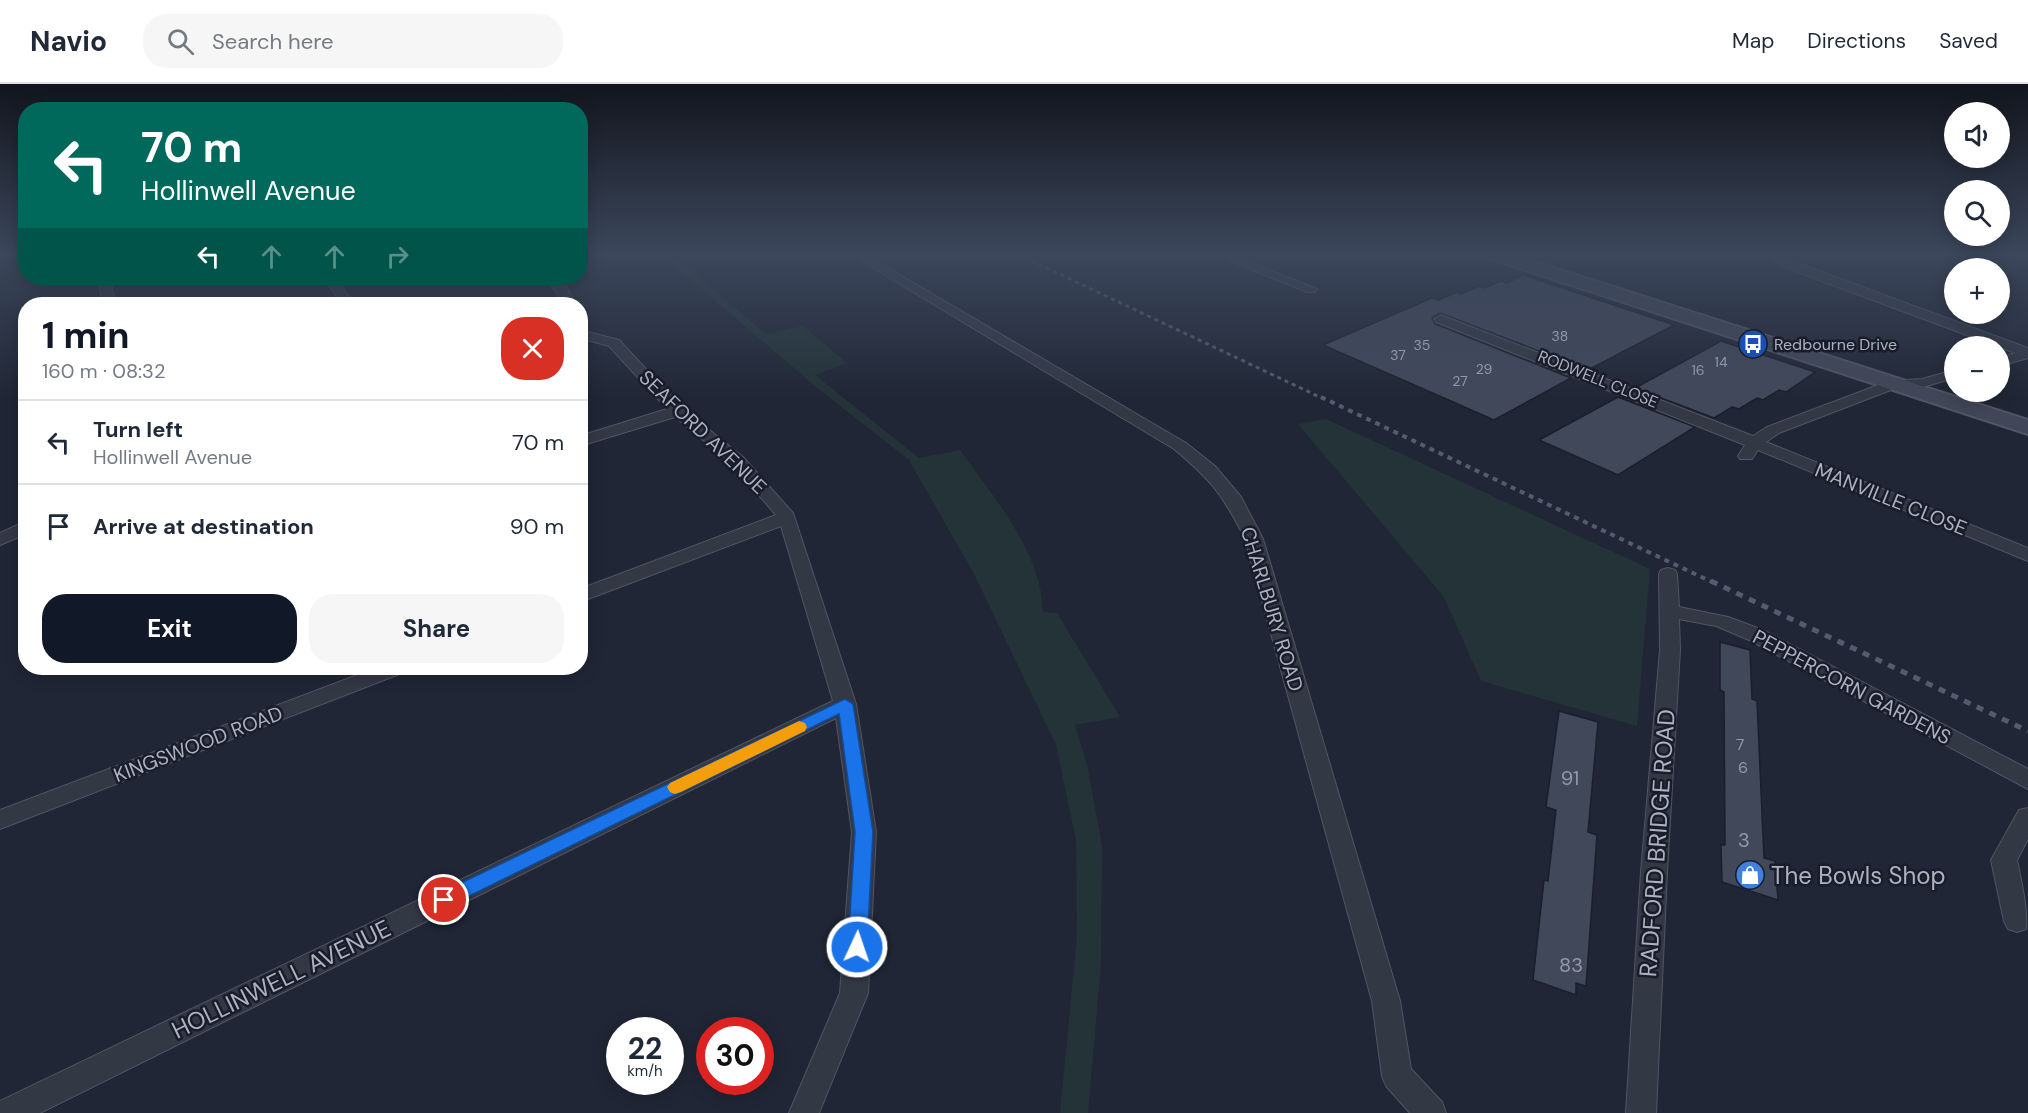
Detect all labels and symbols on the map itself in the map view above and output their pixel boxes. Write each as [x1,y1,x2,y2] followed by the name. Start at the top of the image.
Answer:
[1552,327,1568,345] house number: 38
[1737,328,1769,360] bus stop icon: Redbourne Drive
[1774,334,1897,355] place label: Redbourne Drive
[1414,336,1430,354] house number: 35
[1535,345,1661,413] street label: RODWELL CLOSE
[1390,346,1406,364] house number: 37
[1715,353,1728,371] house number: 14
[1476,360,1493,378] house number: 29
[1691,361,1705,379] house number: 16
[634,364,772,500] street label: SEAFORD AVENUE
[1452,372,1468,390] house number: 27
[1811,457,1971,541] street label: MANVILLE CLOSE
[1235,524,1309,694] street label: CHARLBURY ROAD
[1748,624,1956,750] street label: PEPPERCORN GARDENS
[110,700,286,788] street label: KINGSWOOD ROAD
[1632,708,1682,978] street label: RADFORD BRIDGE ROAD
[1736,734,1744,755] house number: 7
[1738,757,1748,778] house number: 6
[1561,765,1579,791] house number: 91
[1738,827,1750,853] house number: 3
[1734,859,1766,891] shop icon: The Bowls Shop
[1771,860,1946,891] place label: The Bowls Shop
[418,874,469,925] pin
[166,912,396,1046] street label: HOLLINWELL AVENUE
[825,915,889,979] position arrow
[1559,952,1583,978] house number: 83
[696,1017,774,1095] speed limit sign: 30

